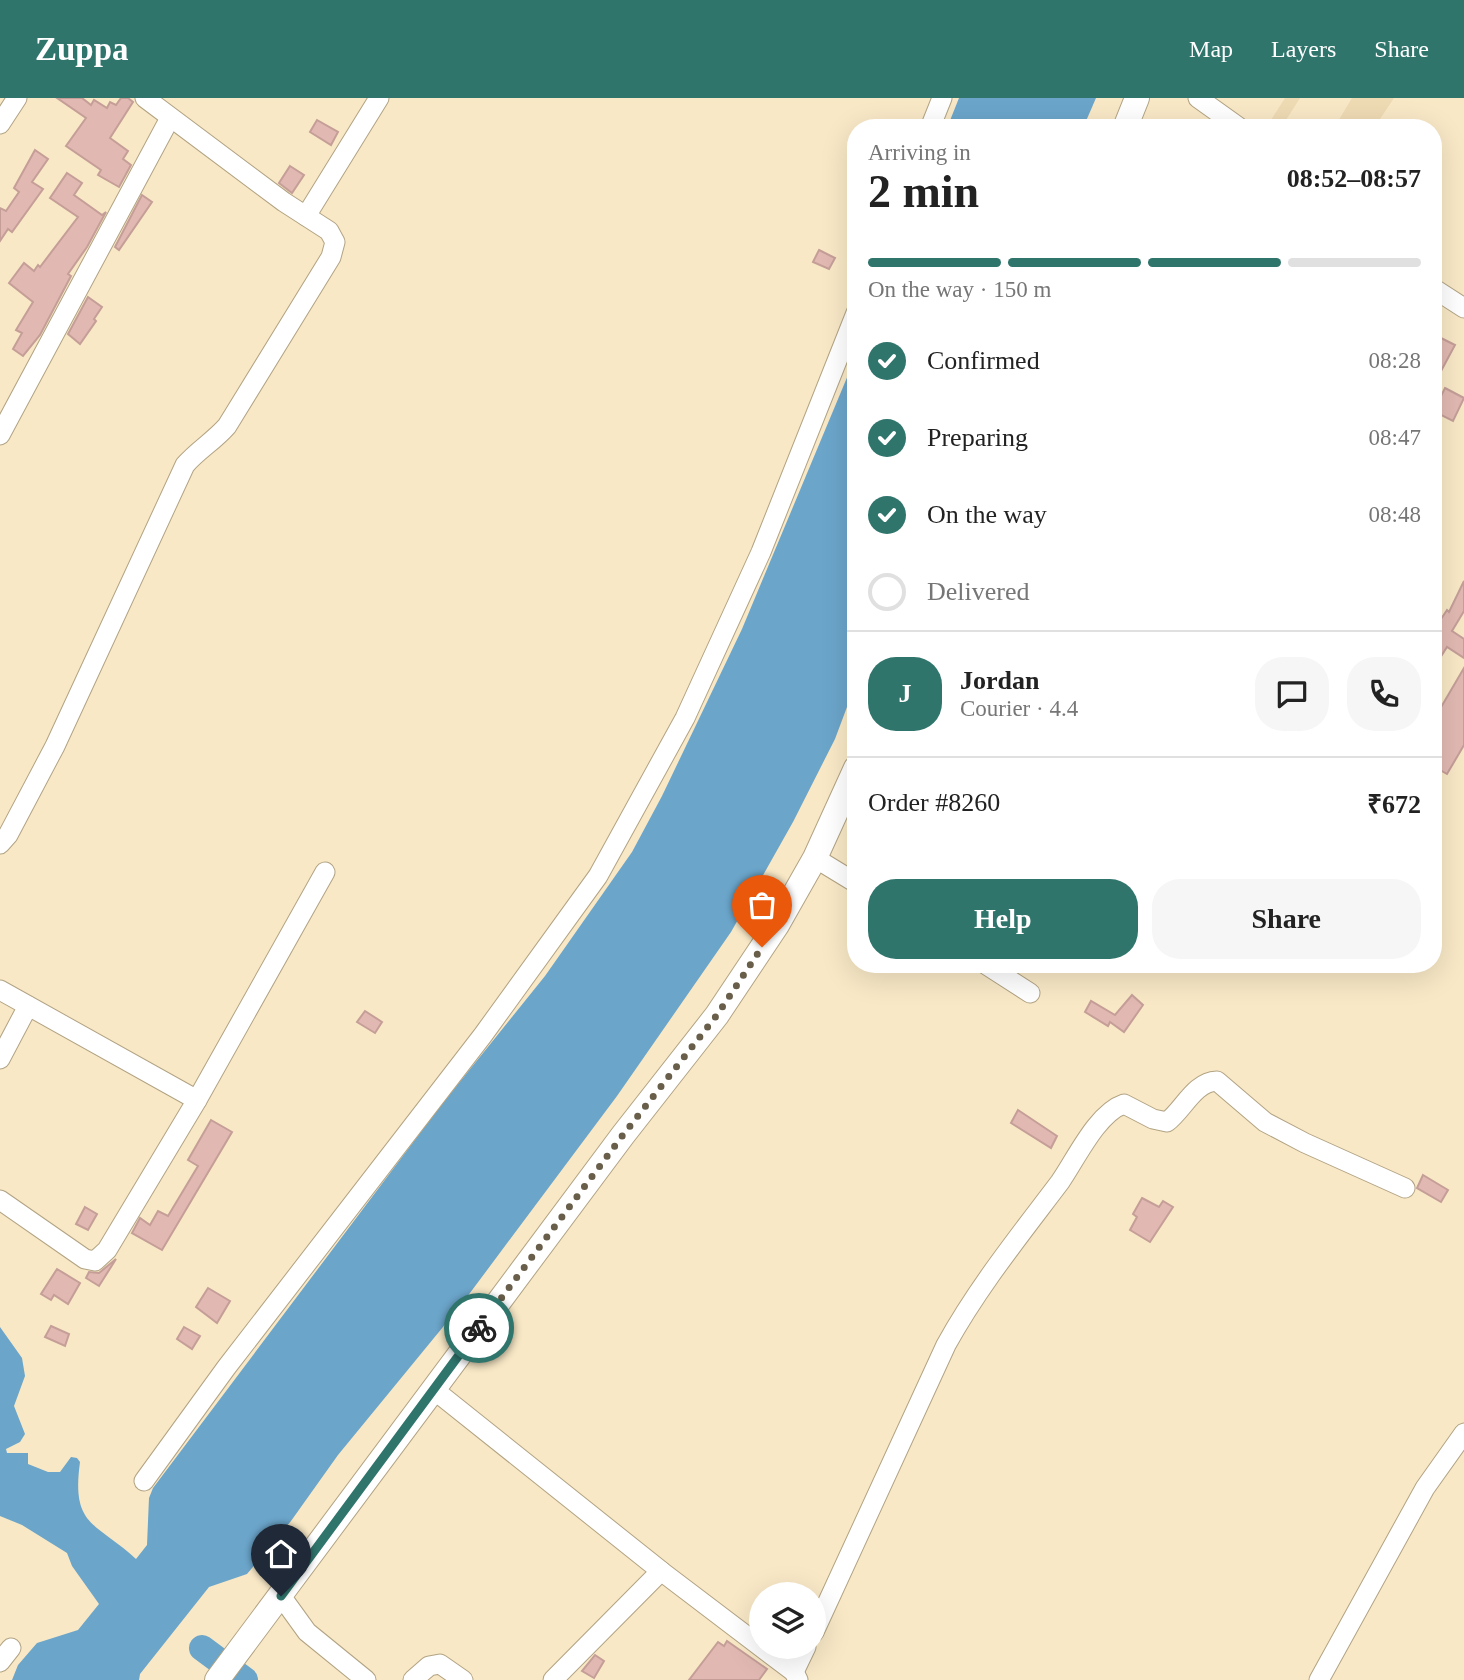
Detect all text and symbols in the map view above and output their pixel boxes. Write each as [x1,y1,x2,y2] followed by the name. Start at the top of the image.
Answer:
[35,31,129,67] text: Zuppa
[1189,36,1233,62] text: Map
[1271,36,1336,62] text: Layers
[1374,36,1429,62] text: Share
[868,140,971,165] text: Arriving in
[1287,164,1421,193] text: 08:52–08:57
[868,166,979,217] text: 2 min
[868,277,1051,302] text: On the way · 150 m
[868,342,906,380] icon: check
[927,346,1040,375] text: Confirmed
[1369,348,1421,373] text: 08:28
[868,419,906,457] icon: check
[927,423,1028,452] text: Preparing
[1369,425,1421,450] text: 08:47
[868,496,906,534] icon: check
[927,500,1047,529] text: On the way
[1369,502,1421,527] text: 08:48
[927,577,1030,606] text: Delivered
[1255,657,1329,731] button: chat
[1347,657,1421,731] button: phone
[960,666,1039,695] text: Jordan
[899,679,912,708] text: J
[960,696,1078,721] text: Courier · 4.4
[868,788,1000,817] text: Order #8260
[1367,790,1421,819] text: ₹672
[732,875,792,947] pin
[868,879,1138,959] button: Help
[1152,879,1421,959] button: Share
[743,886,781,924] icon: bag
[444,1293,514,1363] courier
[460,1309,498,1347] icon: bike
[251,1524,311,1596] pin
[262,1535,300,1573] icon: home
[749,1582,826,1659] map controls
[749,1582,826,1659] button: layers

